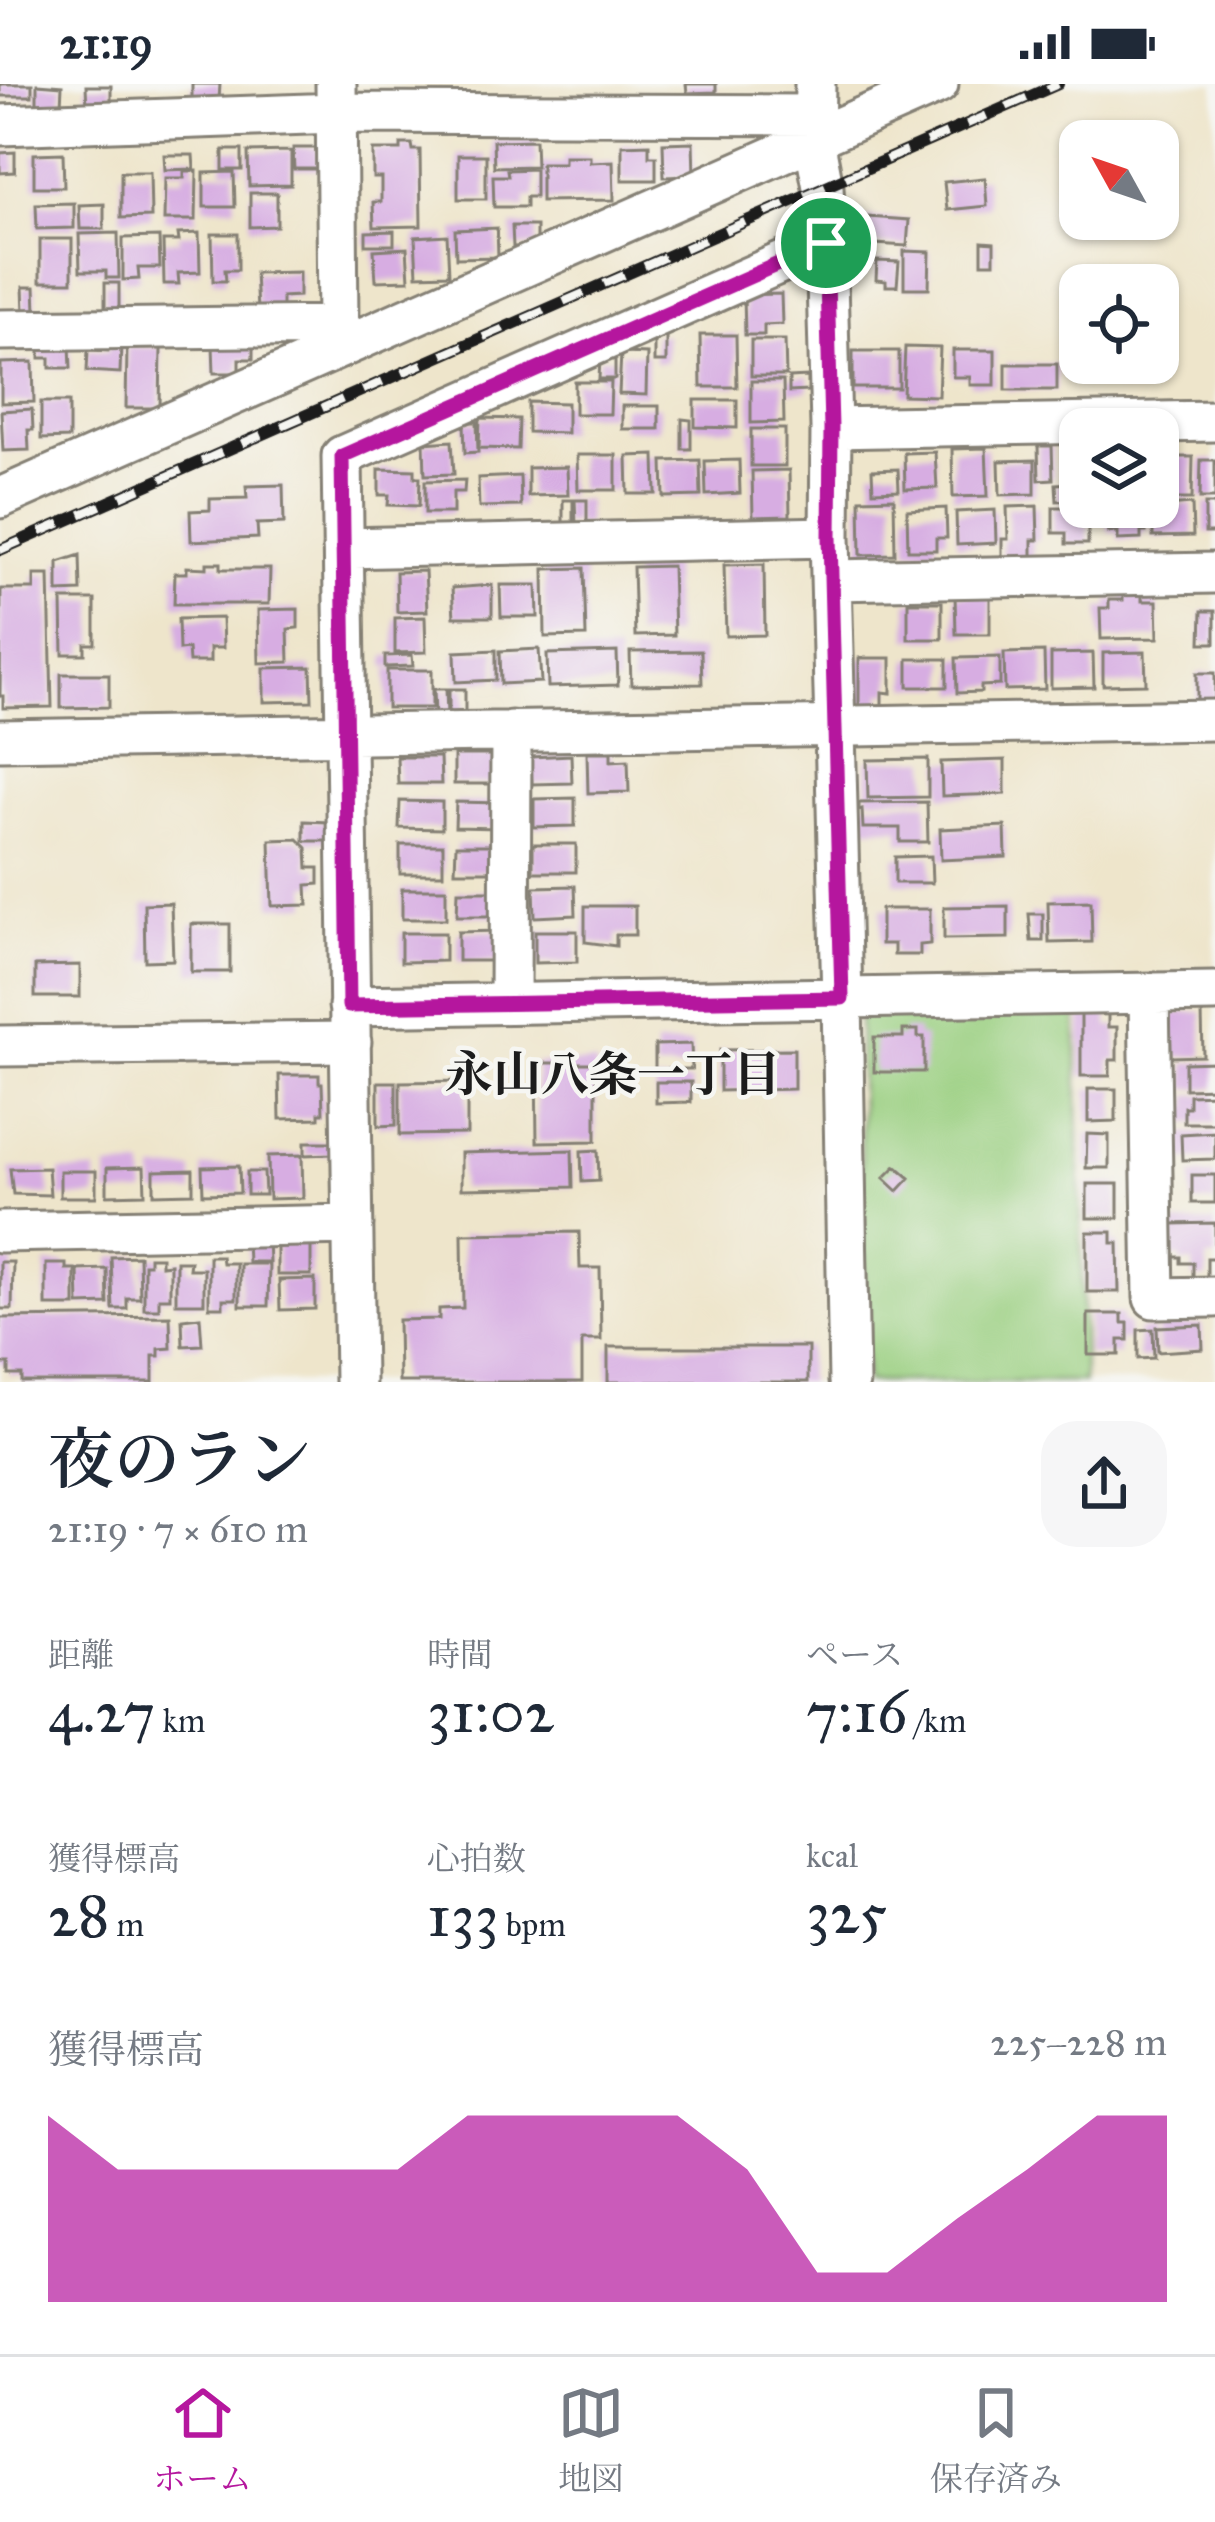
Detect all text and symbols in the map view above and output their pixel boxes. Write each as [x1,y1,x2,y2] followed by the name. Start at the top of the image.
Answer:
[60,15,153,70] text: 21:19
[1059,120,1179,240] north arrow
[1059,120,1179,528] map controls
[775,192,877,294] pin
[793,210,859,276] icon: arrive
[1059,264,1179,384] button: locate
[1059,408,1179,528] button: layers
[445,1045,781,1104] district label: 永山八条一丁目
[48,1419,312,1500] text: 夜のラン
[1041,1421,1167,1547] button: share
[48,1505,308,1553] text: 21:19 · 7 × 610 m
[48,1635,114,1675] text: 距離
[427,1635,493,1675] text: 時間
[806,1635,903,1675] text: ペース
[48,1675,155,1748] text: 4.27
[427,1675,554,1748] text: 31:02
[806,1675,907,1748] text: 7:16
[155,1701,205,1741] text: km
[907,1701,966,1741] text: /km
[806,1836,858,1876] text: kcal
[48,1839,180,1879] text: 獲得標高
[427,1839,526,1879] text: 心拍数
[806,1876,887,1949] text: 325
[48,1879,110,1952] text: 28
[427,1879,499,1952] text: 133
[110,1905,144,1945] text: m
[499,1905,566,1945] text: bpm
[990,2018,1167,2066] text: 225–228 m
[48,2026,204,2074] text: 獲得標高
[153,2380,252,2499] tab: ホーム
[558,2380,624,2499] tab: 地図
[930,2380,1062,2499] tab: 保存済み

